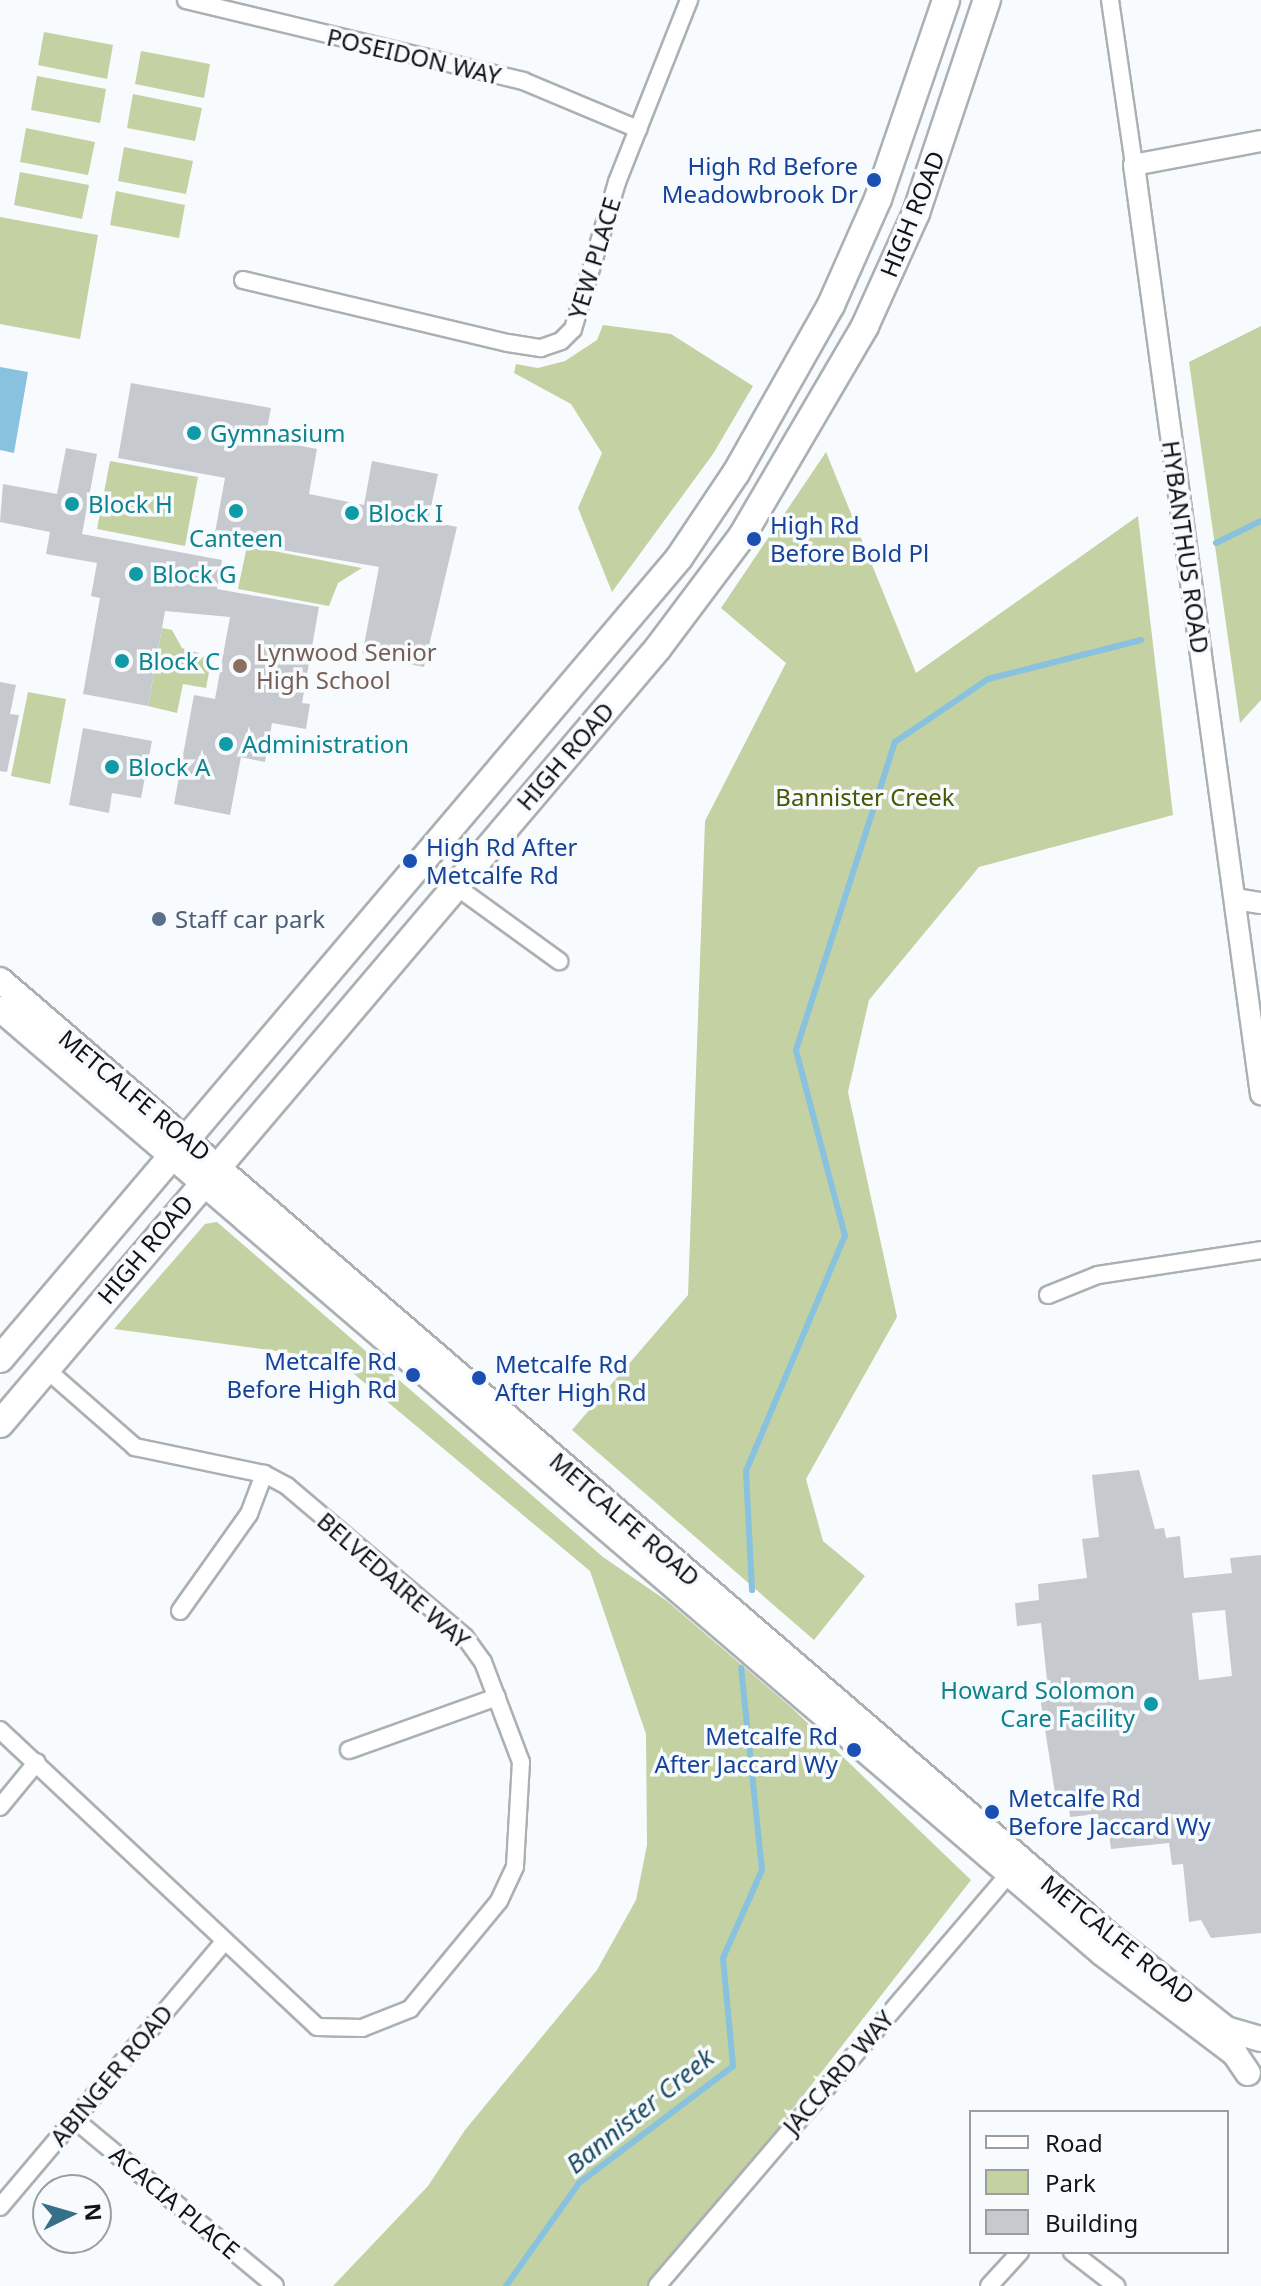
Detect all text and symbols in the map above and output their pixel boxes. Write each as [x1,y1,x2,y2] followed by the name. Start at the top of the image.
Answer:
[324,22,504,90] street label: POSEIDON WAY
[874,147,950,281] street label: HIGH ROAD
[662,152,858,208] place label: High Rd Before Meadowbrook Dr
[865,171,883,189] marker: High Rd Before Meadowbrook Dr
[562,194,626,322] street label: YEW PLACE
[210,419,345,447] place label: Gymnasium
[185,424,203,442] marker: Gymnasium
[1157,439,1215,655] street label: HYBANTHUS ROAD
[88,490,173,518] place label: Block H
[63,495,81,513] marker: Block H
[368,499,443,527] place label: Block I
[227,502,245,520] marker: Canteen
[343,504,361,522] marker: Block I
[770,511,929,567] place label: High Rd Before Bold Pl
[189,524,283,552] place label: Canteen
[745,530,763,548] marker: High Rd Before Bold Pl
[152,560,236,588] place label: Block G
[127,565,145,583] marker: Block G
[256,638,437,694] place label: Lynwood Senior High School
[138,647,220,675] place label: Block C
[113,652,131,670] marker: Block C
[231,657,249,675] marker: Lynwood Senior High School
[510,696,620,816] street label: HIGH ROAD
[242,730,409,758] place label: Administration
[217,735,235,753] marker: Administration
[128,753,210,781] place label: Block A
[103,758,121,776] marker: Block A
[775,783,955,811] park label: Bannister Creek
[426,833,577,889] place label: High Rd After Metcalfe Rd
[401,852,419,870] marker: High Rd After Metcalfe Rd
[175,905,325,933] place label: Staff car park
[150,910,168,928] marker: Staff car park
[53,1023,217,1167] street label: METCALFE ROAD
[91,1189,199,1309] street label: HIGH ROAD
[226,1347,397,1403] place label: Metcalfe Rd Before High Rd
[495,1350,646,1406] place label: Metcalfe Rd After High Rd
[404,1366,422,1384] marker: Metcalfe Rd Before High Rd
[470,1369,488,1387] marker: Metcalfe Rd After High Rd
[544,1446,706,1592] street label: METCALFE ROAD
[312,1506,476,1654] street label: BELVEDAIRE WAY
[940,1676,1135,1732] place label: Howard Solomon Care Facility
[1142,1695,1160,1713] marker: Howard Solomon Care Facility
[655,1722,838,1778] place label: Metcalfe Rd After Jaccard Wy
[845,1741,863,1759] marker: Metcalfe Rd After Jaccard Wy
[1008,1784,1211,1840] place label: Metcalfe Rd Before Jaccard Wy
[983,1803,1001,1821] marker: Metcalfe Rd Before Jaccard Wy
[1035,1868,1201,2010] street label: METCALFE ROAD
[44,1999,178,2151] street label: ABINGER ROAD
[777,2004,899,2140] street label: JACCARD WAY
[560,2042,720,2180] water label: Bannister Creek
[969,2110,1229,2254] legend
[1045,2126,1103,2159] text: Road
[104,2139,246,2265] street label: ACACIA PLACE
[1045,2166,1096,2199] text: Park
[32,2174,112,2254] north arrow
[78,2202,110,2222] text: N
[1045,2206,1138,2239] text: Building

